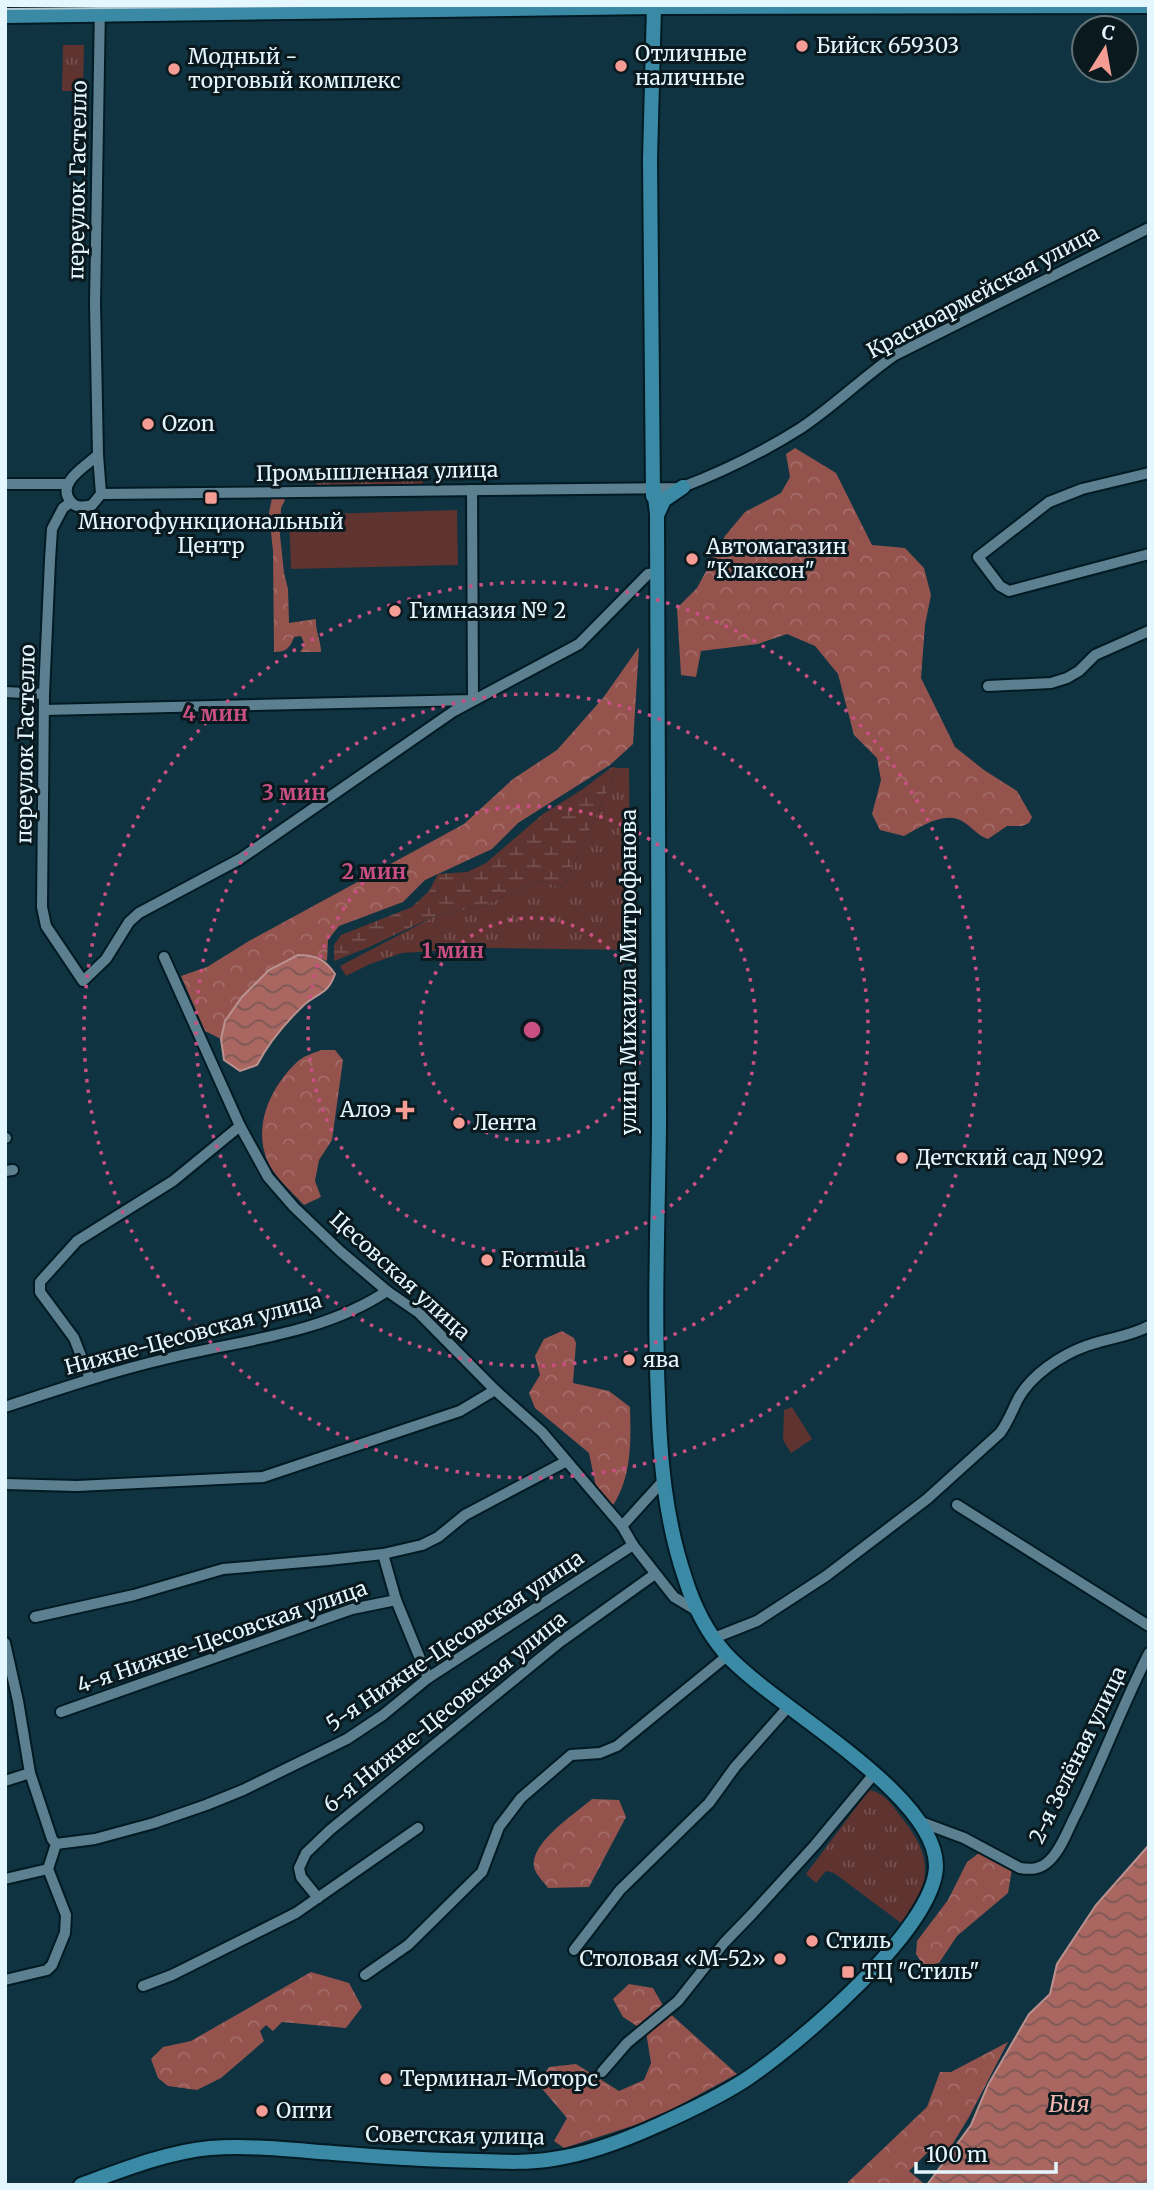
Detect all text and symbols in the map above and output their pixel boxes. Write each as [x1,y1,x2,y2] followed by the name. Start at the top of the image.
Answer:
[1070,14,1140,84] north arrow
[1100,19,1117,45] text: С
[816,32,959,59] place label: Бийск 659303
[794,38,810,54] marker: Бийск 659303
[635,40,746,91] place label: Отличные наличные
[188,43,401,94] place label: Модный - торговый комплекс
[613,58,629,74] marker: Отличные наличные
[166,61,182,77] marker: Модный - торговый комплекс
[62,80,93,280] street label: переулок Гастелло
[862,219,1103,364] street label: Красноармейская улица
[162,410,215,437] place label: Ozon
[140,416,156,432] marker: Ozon
[256,456,498,487] street label: Промышленная улица
[203,490,219,506] marker: Многофункциональный Центр
[78,508,344,559] place label: Многофункциональный Центр
[705,533,847,584] place label: Автомагазин "Клаксон"
[684,551,700,567] marker: Автомагазин "Клаксон"
[409,597,566,624] place label: Гимназия № 2
[387,603,403,619] marker: Гимназия № 2
[10,644,41,844] street label: переулок Гастелло
[182,700,248,727] text: 4 мин
[262,779,326,806] text: 3 мин
[615,809,642,1135] street label: улица Михаила Митрофанова
[342,858,406,885] text: 2 мин
[422,937,484,964] text: 1 мин
[520,1018,544,1042] centre of rings
[339,1096,391,1123] place label: Алоэ
[397,1102,413,1118] marker: Алоэ
[473,1109,537,1136] place label: Лента
[451,1115,467,1131] marker: Лента
[916,1144,1104,1171] place label: Детский сад №92
[894,1150,910,1166] marker: Детский сад №92
[325,1205,476,1346] street label: Цесовская улица
[501,1246,586,1273] place label: Formula
[479,1252,495,1268] marker: Formula
[61,1286,324,1381] street label: Нижне-Цесовская улица
[643,1346,680,1373] place label: ява
[621,1352,637,1368] marker: ява
[321,1544,589,1737] street label: 5-я Нижне-Цесовская улица
[73,1574,371,1699] street label: 4-я Нижне-Цесовская улица
[317,1605,572,1818] street label: 6-я Нижне-Цесовская улица
[1023,1662,1132,1848] street label: 2-я Зелёная улица
[826,1927,891,1954] place label: Стиль
[804,1933,820,1949] marker: Стиль
[580,1945,766,1972] place label: Столовая «М-52»
[772,1951,788,1967] marker: Столовая «М-52»
[862,1958,980,1985] place label: ТЦ "Стиль"
[840,1964,856,1980] marker: ТЦ "Стиль"
[400,2065,598,2092] place label: Терминал-Моторс
[378,2071,394,2087] marker: Терминал-Моторс
[1048,2089,1090,2118] water label: Бия
[276,2097,332,2124] place label: Опти
[254,2103,270,2119] marker: Опти
[365,2120,545,2151] street label: Советская улица
[916,2130,1056,2174] scale bar
[926,2141,988,2168] text: 100 m

